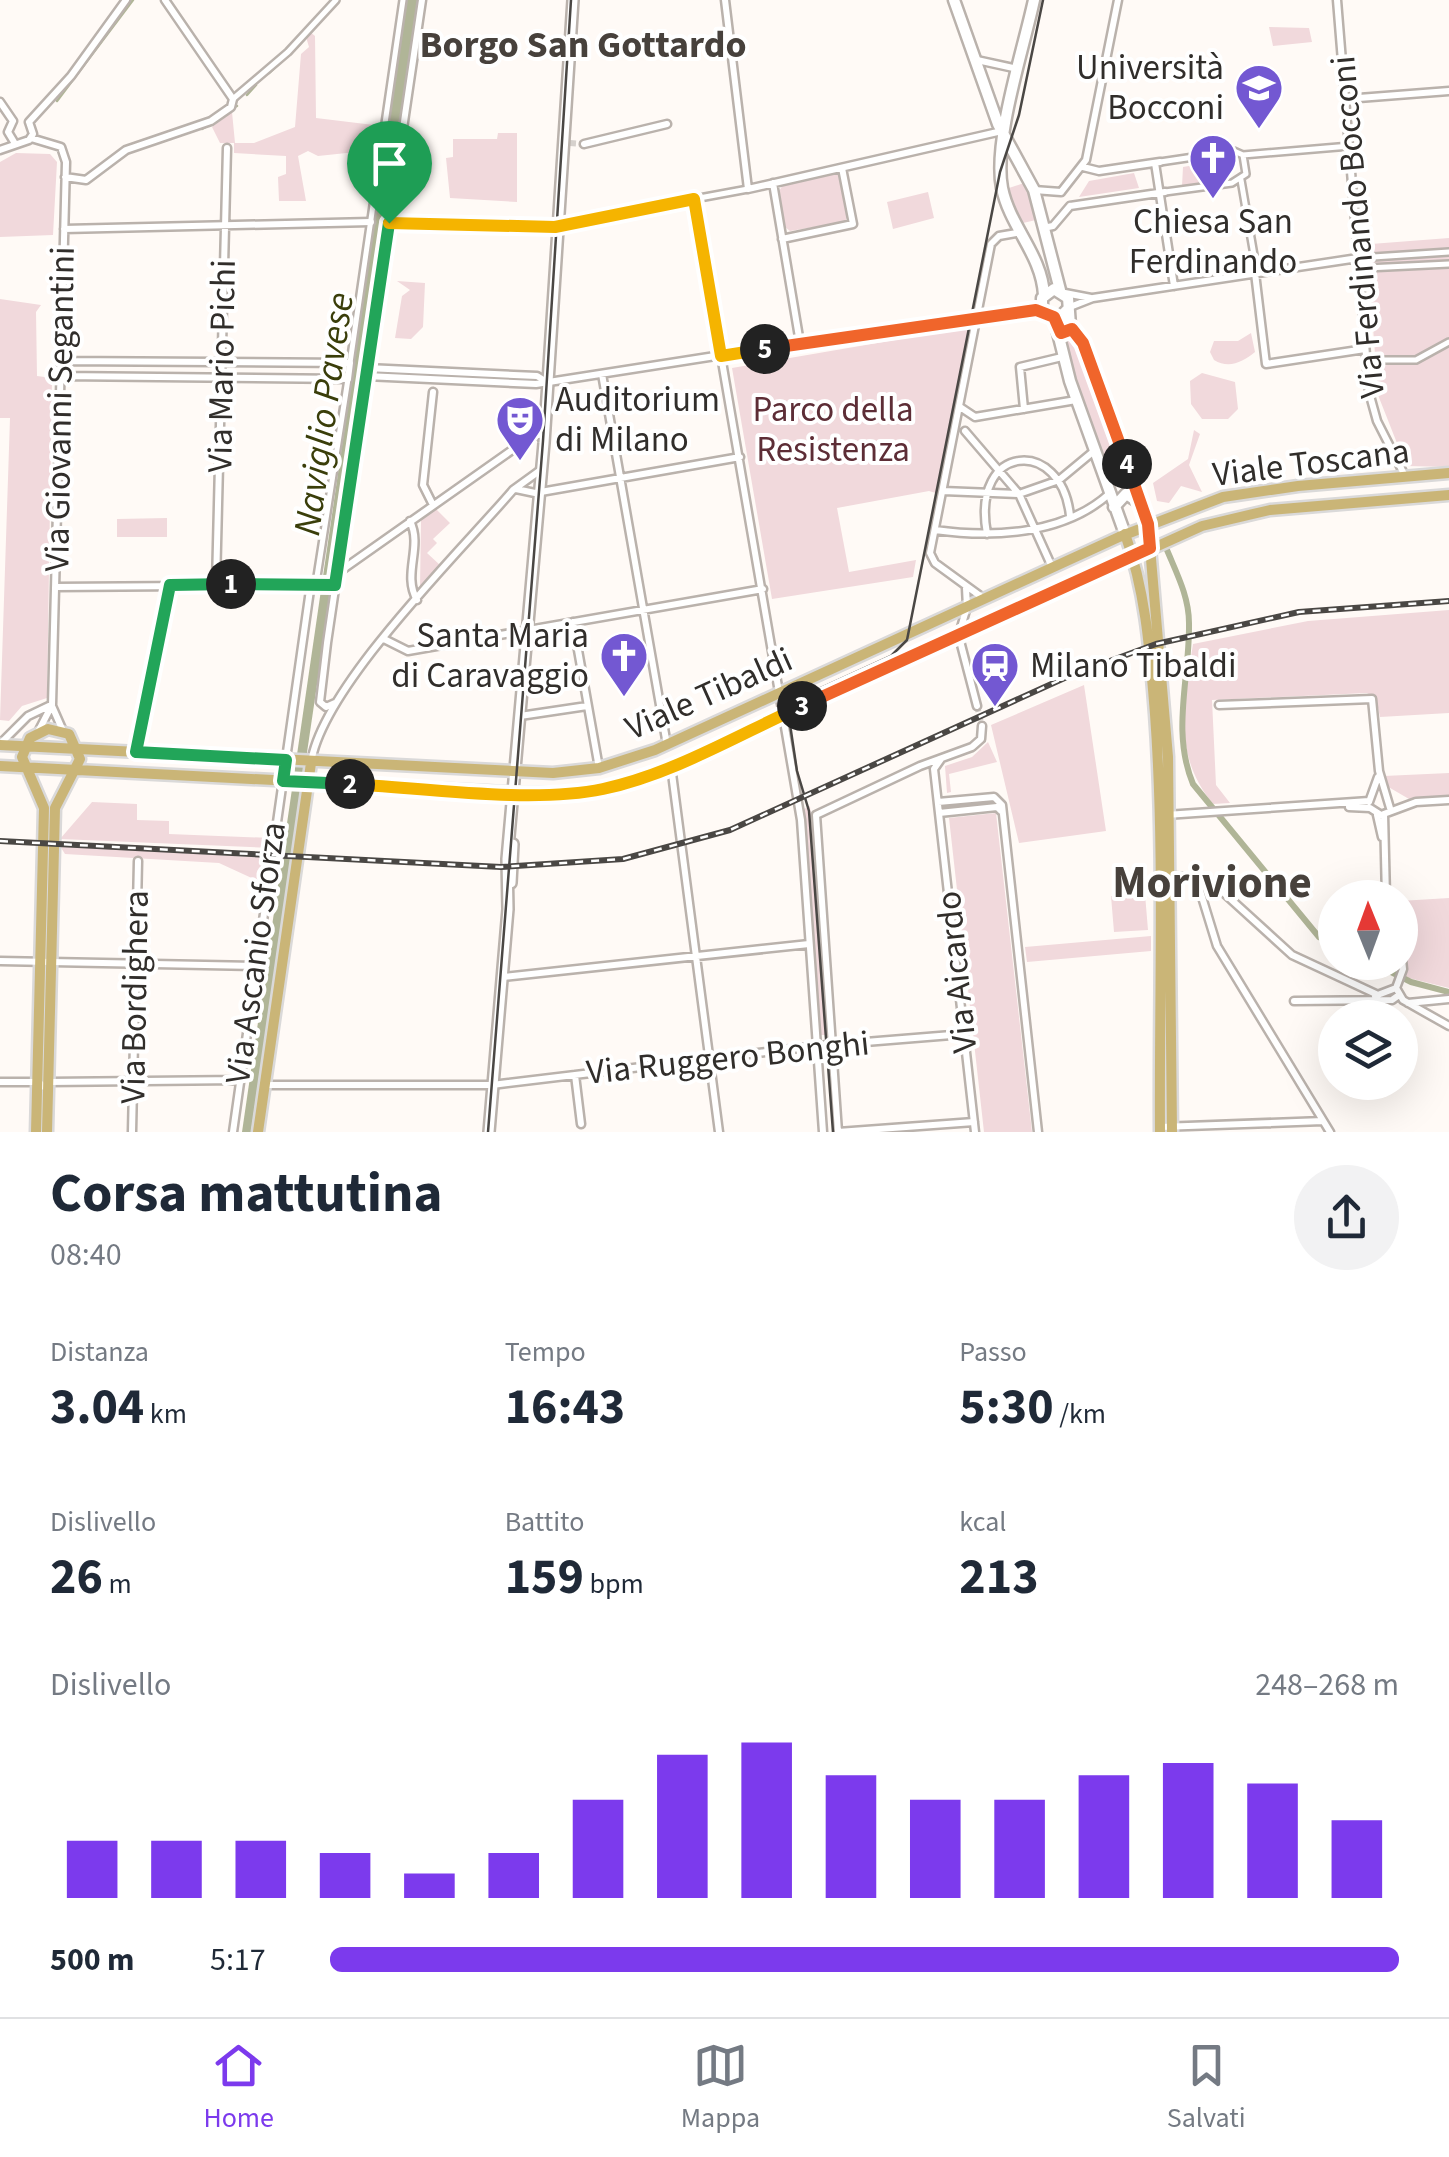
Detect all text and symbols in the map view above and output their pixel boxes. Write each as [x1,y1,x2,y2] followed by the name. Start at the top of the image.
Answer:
[419,18,747,72] district label: Borgo San Gottardo
[1076,43,1224,133] place label: Università Bocconi
[1318,54,1398,400] street label: Via Ferdinando Bocconi
[1233,62,1285,130] school or university icon: Università Bocconi
[347,121,432,224] pin
[1187,132,1239,200] church icon: Chiesa San Ferdinando
[362,136,417,191] icon: arrive
[1129,197,1297,287] place label: Chiesa San Ferdinando
[32,246,88,572] street label: Via Giovanni Segantini
[195,259,249,473] street label: Via Mario Pichi
[280,289,368,539] water label: Naviglio Pavese
[740,324,790,374] pin: 5
[758,329,772,369] text: 5
[555,375,720,465] place label: Auditorium di Milano
[752,385,914,475] park label: Parco della Resistenza
[494,394,546,462] theatre icon: Auditorium di Milano
[1210,426,1412,500] street label: Viale Toscana
[1102,439,1152,489] pin: 4
[1120,444,1134,484] text: 4
[206,559,256,609] pin: 1
[224,564,238,604] text: 1
[391,611,589,701] place label: Santa Maria di Caravaggio
[598,630,650,698] church icon: Santa Maria di Caravaggio
[617,635,801,753] street label: Viale Tibaldi
[969,640,1021,708] station icon: Milano Tibaldi
[1030,641,1237,691] place label: Milano Tibaldi
[777,681,827,731] pin: 3
[795,686,809,726] text: 3
[325,759,375,809] pin: 2
[343,764,357,804] text: 2
[213,819,299,1087] street label: Via Ascanio Sforza
[1112,851,1312,915] district label: Morivione
[1318,880,1418,980] north arrow
[1318,880,1418,1100] map controls
[924,889,990,1055] street label: Via Aicardo
[108,890,162,1104] street label: Via Bordighera
[1318,1000,1418,1100] button: layers
[584,1018,872,1098] street label: Via Ruggero Bonghi
[50,1155,442,1233] text: Corsa mattutina
[1294,1165,1399,1270] button: share
[50,1232,122,1278] text: 08:40
[50,1332,149,1372] text: Distanza
[505,1332,586,1372] text: Tempo
[959,1332,1027,1372] text: Passo
[50,1372,144,1443] text: 3.04
[505,1372,625,1443] text: 16:43
[959,1372,1054,1443] text: 5:30
[144,1394,187,1434] text: km
[1054,1394,1106,1434] text: /km
[50,1502,156,1542] text: Dislivello
[505,1502,584,1542] text: Battito
[959,1502,1006,1542] text: kcal
[50,1542,103,1613] text: 26
[505,1542,584,1613] text: 159
[959,1542,1039,1613] text: 213
[103,1564,132,1604] text: m
[584,1564,644,1604] text: bpm
[50,1662,171,1708] text: Dislivello
[1255,1662,1399,1708] text: 248–268 m
[50,1937,135,1983] text: 500 m
[210,1937,266,1983] text: 5:17
[203,2038,274,2138] tab: Home
[681,2038,760,2138] tab: Mappa
[1167,2038,1246,2138] tab: Salvati

